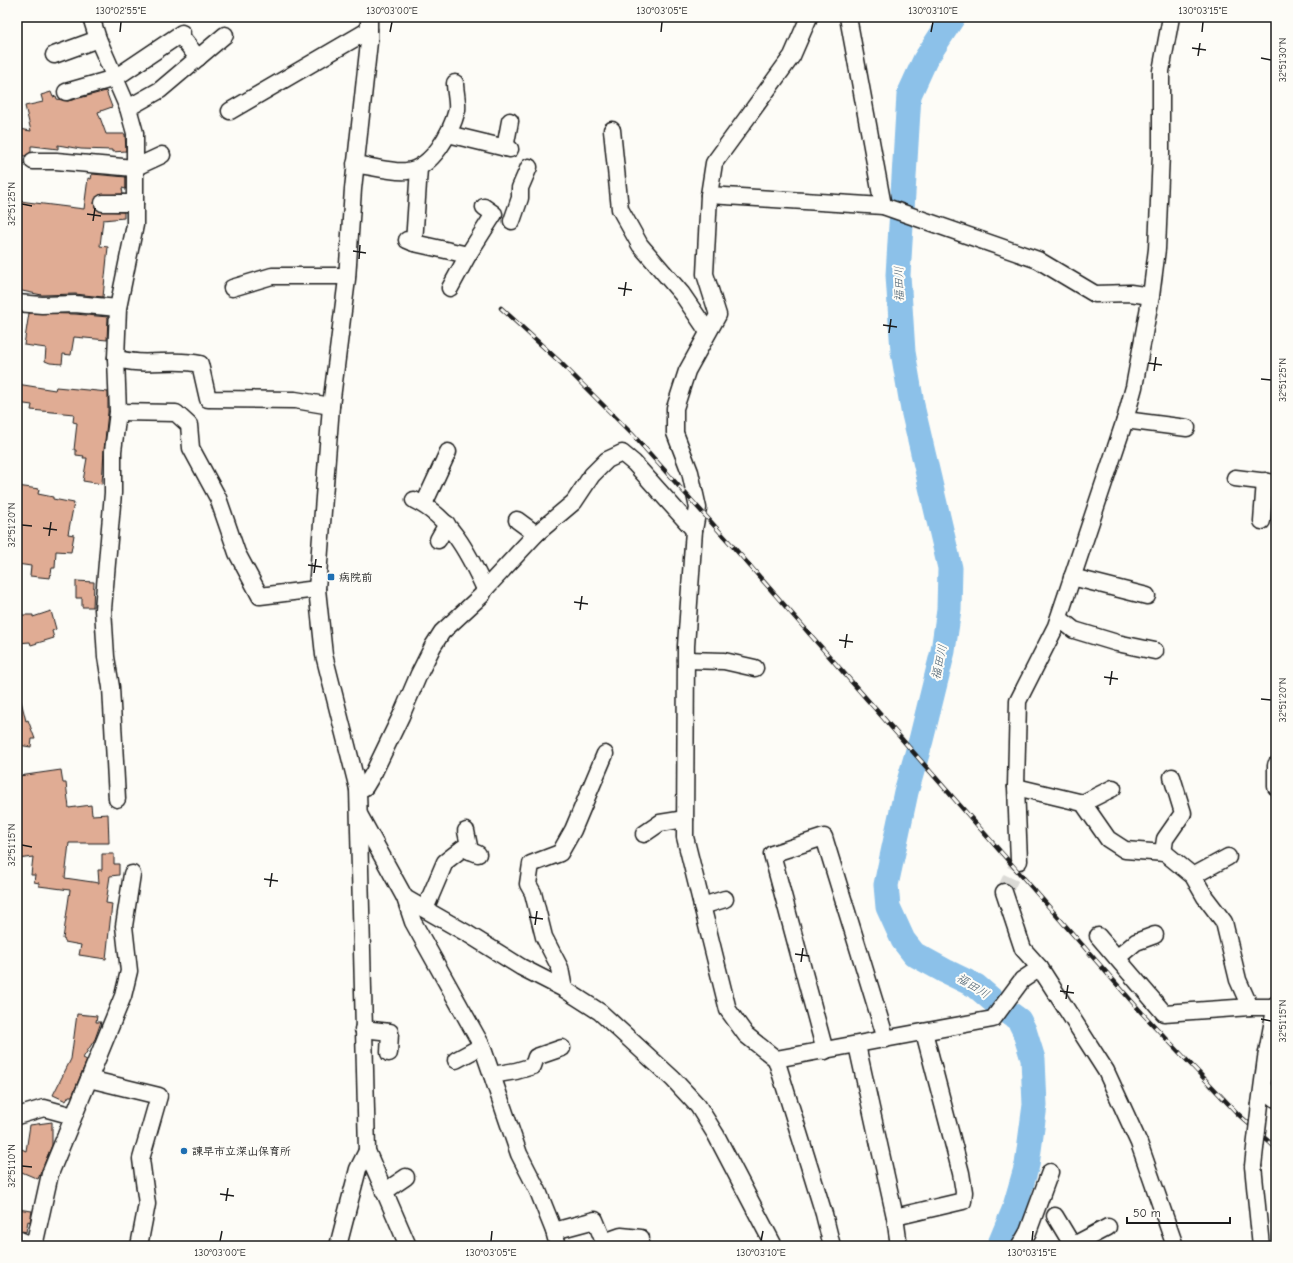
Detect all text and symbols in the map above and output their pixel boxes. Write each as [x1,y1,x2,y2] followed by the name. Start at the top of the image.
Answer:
[96,5,146,17] text: 130°02'55"E
[366,5,418,17] text: 130°03'00"E
[637,5,687,17] text: 130°03'05"E
[908,5,958,17] text: 130°03'10"E
[1179,5,1227,17] text: 130°03'15"E
[1277,38,1289,82] text: 32°51'30"N
[6,182,18,226] text: 32°51'25"N
[892,266,906,302] water label: 福田川
[1277,358,1289,402] text: 32°51'25"N
[6,503,18,547] text: 32°51'20"N
[339,571,372,584] place label: 病院前
[326,572,336,582] marker: 病院前
[928,643,950,681] water label: 福田川
[1277,678,1289,722] text: 32°51'20"N
[6,824,18,866] text: 32°51'15"N
[954,971,992,1001] water label: 福田川
[1277,1000,1289,1042] text: 32°51'15"N
[6,1144,18,1188] text: 32°51'10"N
[192,1145,291,1158] place label: 諫早市立深山保育所
[179,1146,189,1156] marker: 諫早市立深山保育所
[1127,1199,1230,1225] scale bar
[1133,1206,1161,1220] text: 50 m
[194,1247,246,1259] text: 130°03'00"E
[466,1247,516,1259] text: 130°03'05"E
[736,1247,786,1259] text: 130°03'10"E
[1008,1247,1056,1259] text: 130°03'15"E

